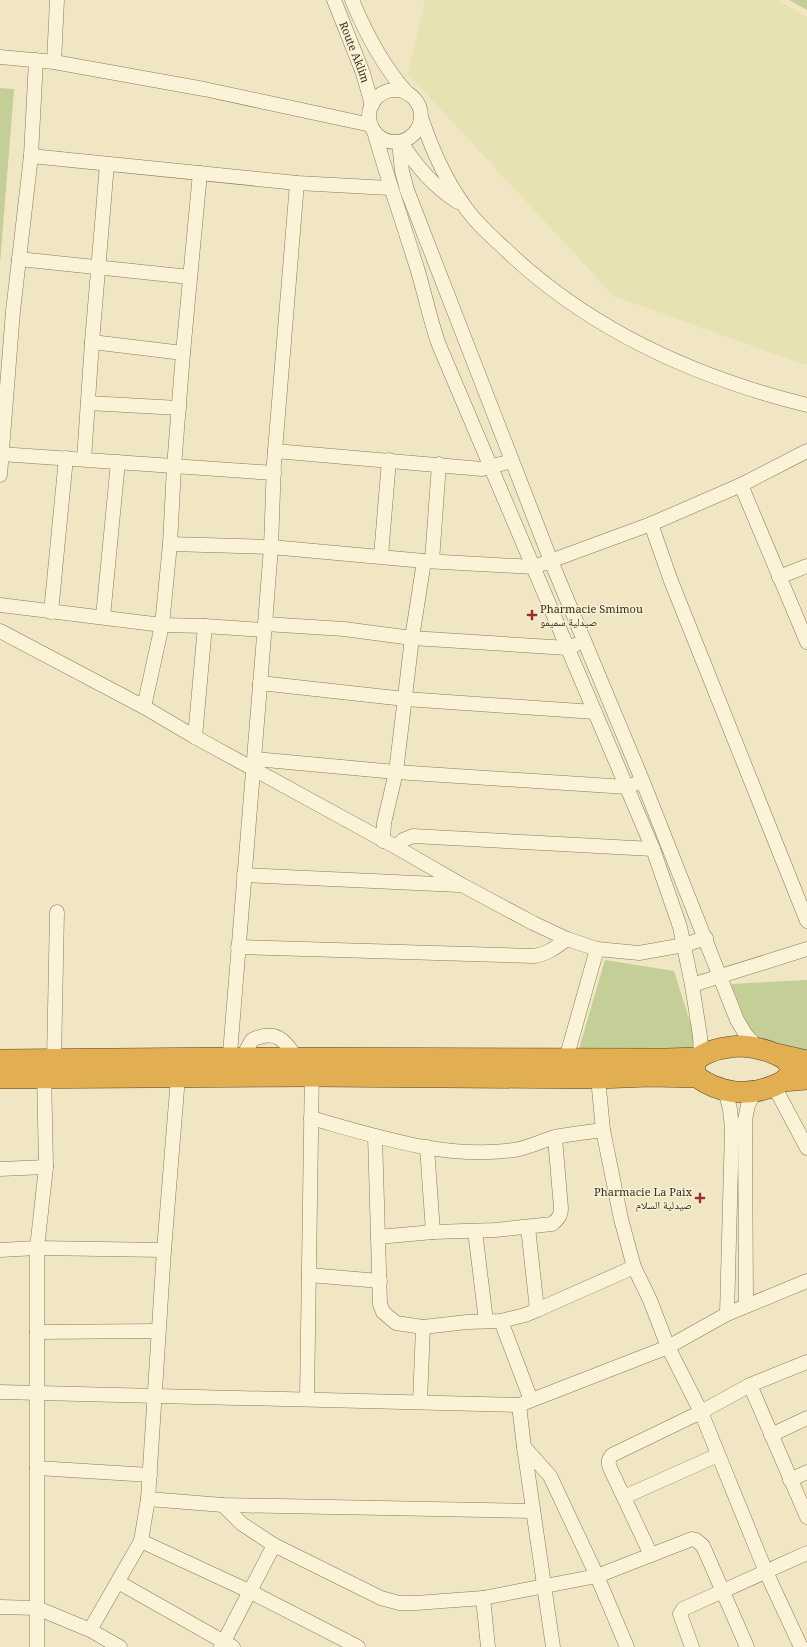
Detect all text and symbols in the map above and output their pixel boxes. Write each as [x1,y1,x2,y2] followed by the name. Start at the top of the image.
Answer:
[336,19,374,85] street label: Route Aklim
[540,601,643,629] place label: Pharmacie Smimou صيدلية سميمو
[527,610,537,620] marker: Pharmacie Smimou صيدلية سميمو
[594,1184,693,1212] place label: Pharmacie La Paix صيدلية السلام
[695,1193,705,1203] marker: Pharmacie La Paix صيدلية السلام

